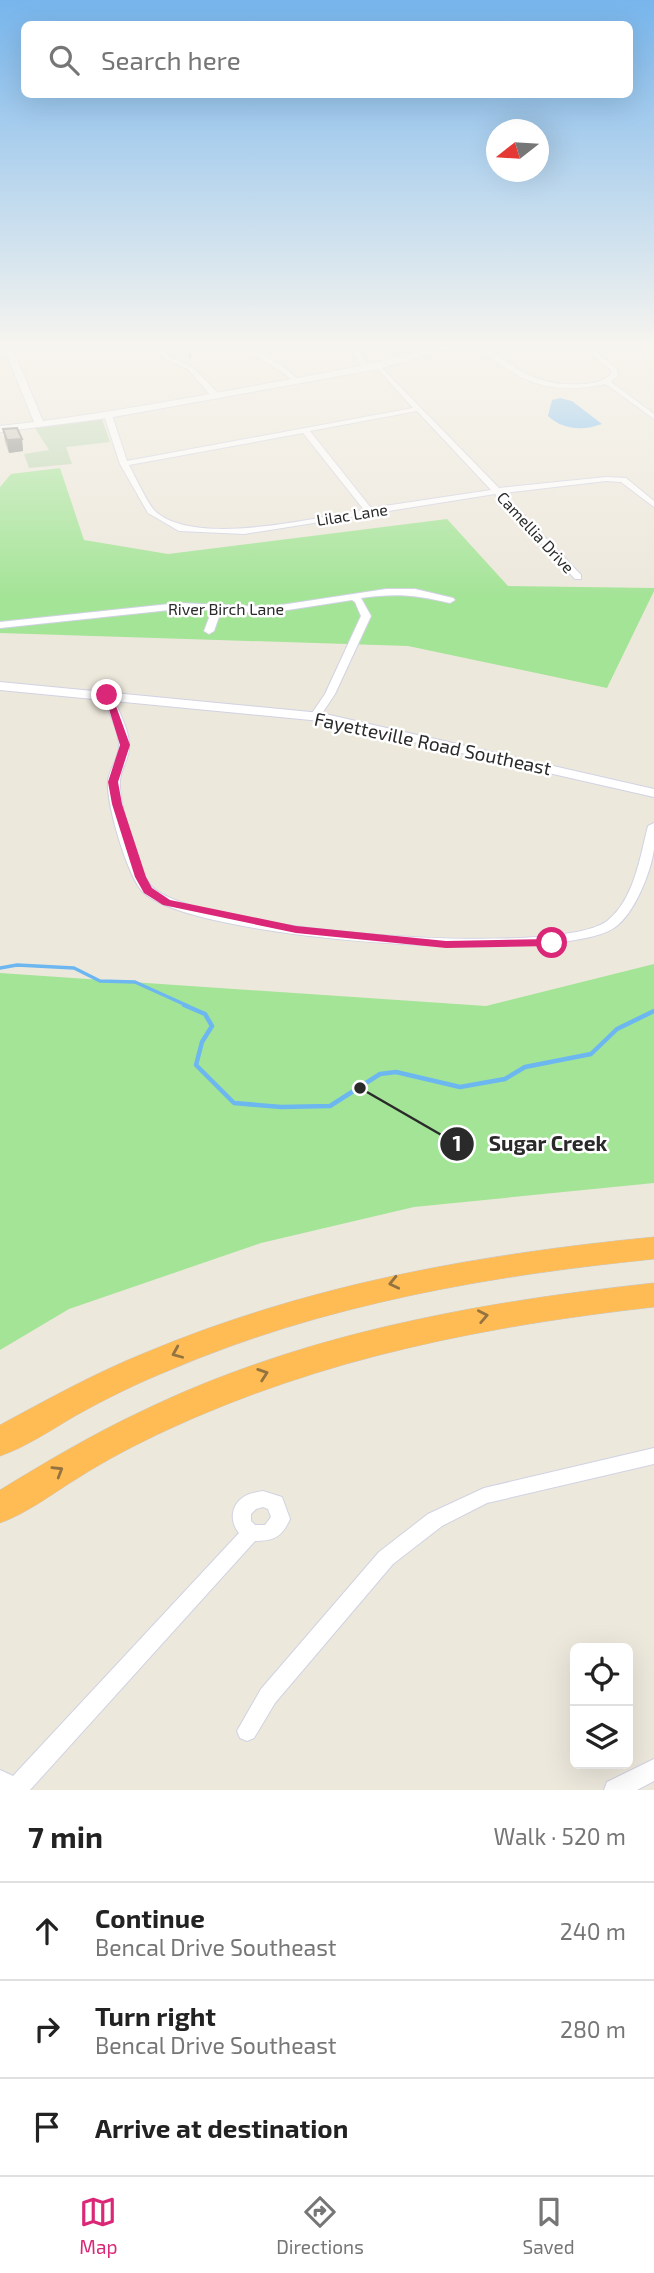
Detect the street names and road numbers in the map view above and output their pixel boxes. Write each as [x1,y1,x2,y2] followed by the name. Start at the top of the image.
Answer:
[493,487,579,577] street label: Camellia Drive
[315,499,389,529] street label: Lilac Lane
[168,599,284,618] street label: River Birch Lane
[312,707,554,779] street label: Fayetteville Road Southeast

